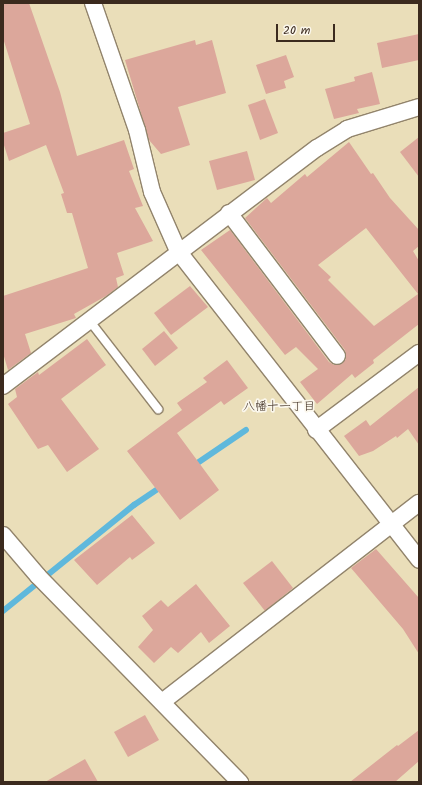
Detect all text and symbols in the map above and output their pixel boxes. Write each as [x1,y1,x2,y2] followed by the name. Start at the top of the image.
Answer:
[278,16,337,42] scale bar
[283,21,310,40] text: 20 m
[243,400,315,414] district label: 八幡十一丁目

